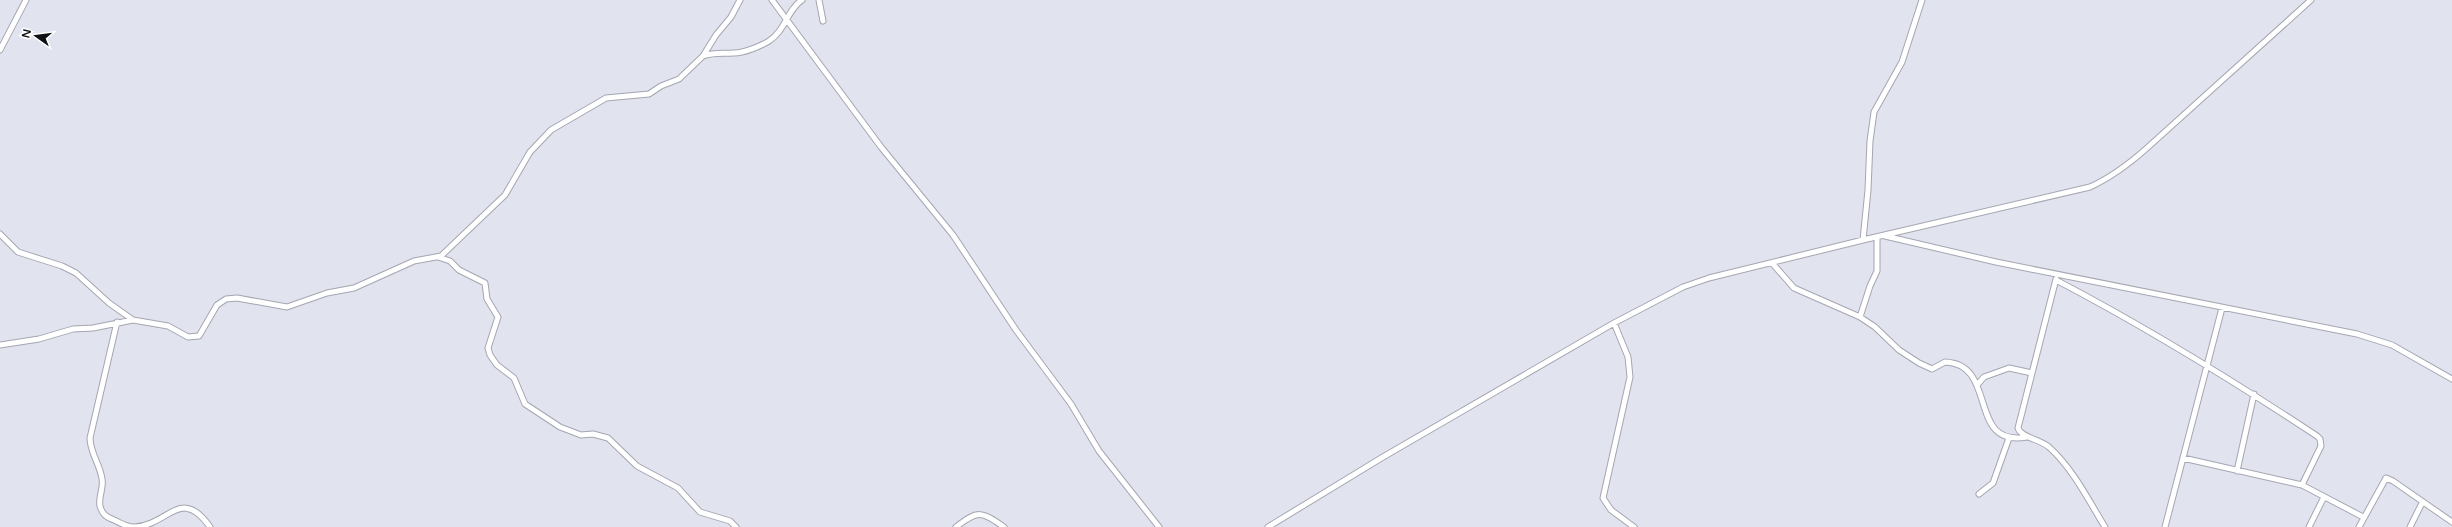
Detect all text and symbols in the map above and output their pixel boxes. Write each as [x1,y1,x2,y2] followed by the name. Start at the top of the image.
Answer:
[16,16,56,56] north arrow
[19,28,34,40] text: N

